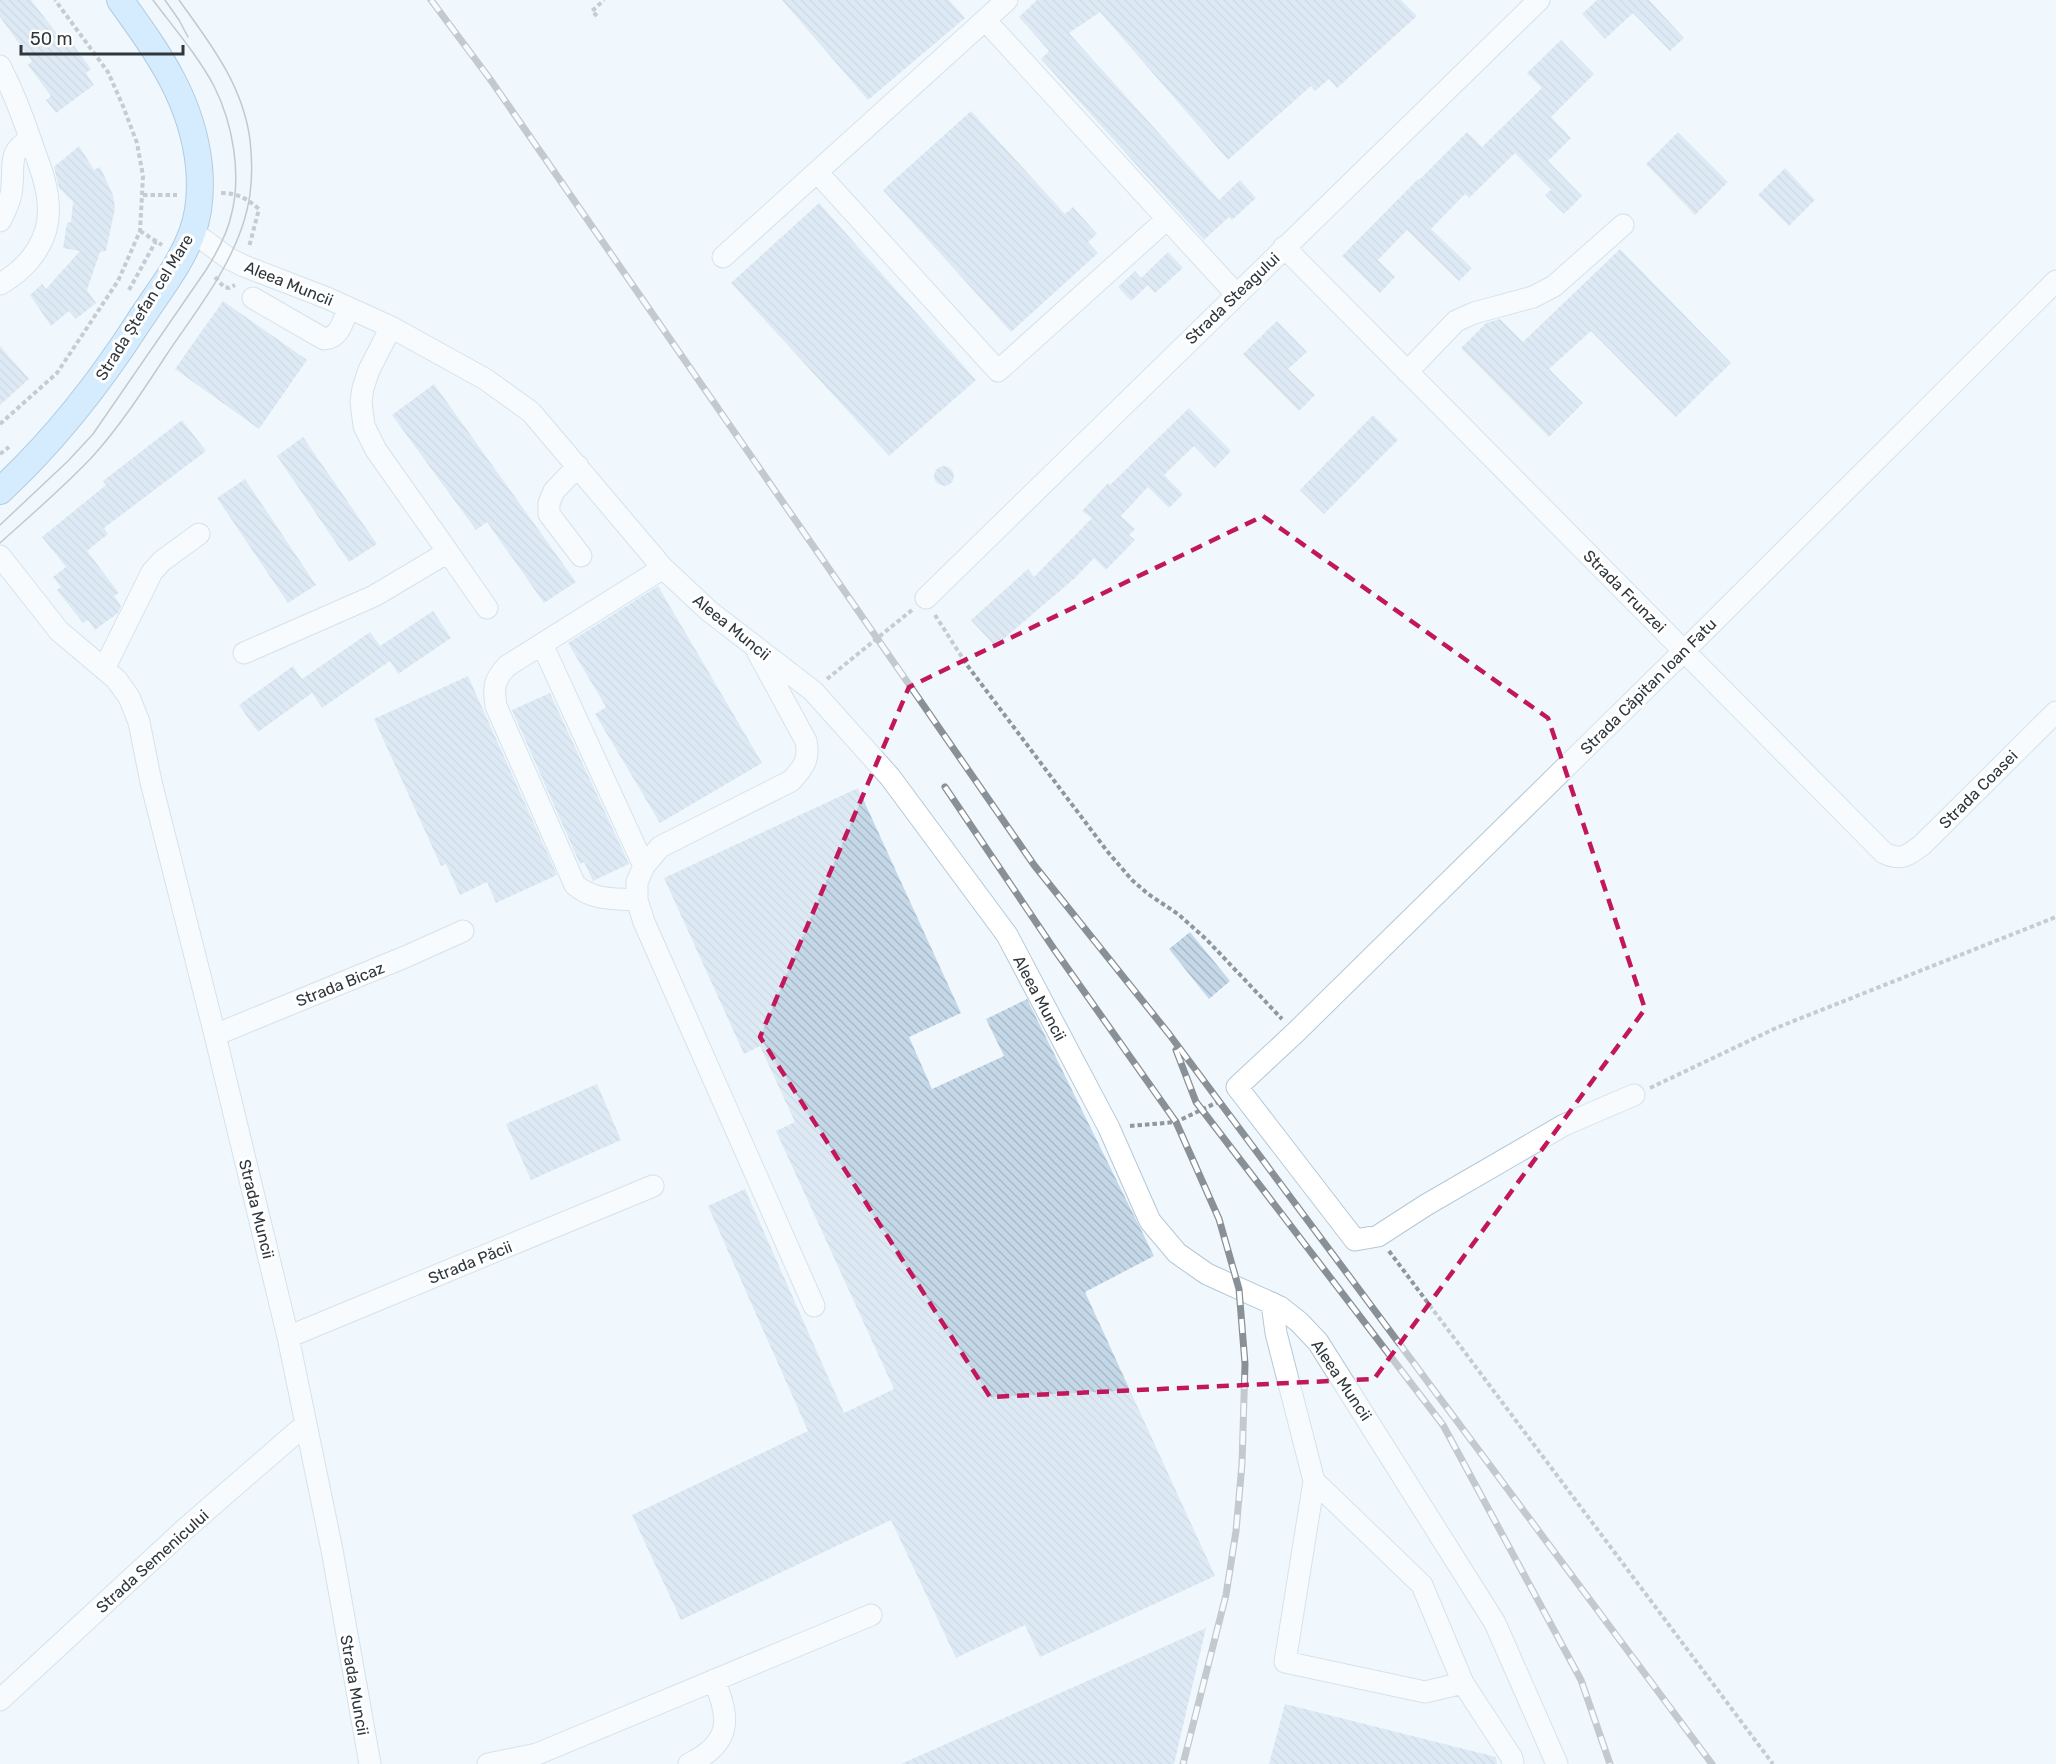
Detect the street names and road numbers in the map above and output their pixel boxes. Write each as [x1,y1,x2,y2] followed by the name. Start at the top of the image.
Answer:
[92,231,197,384] street label: Strada Ștefan cel Mare
[1181,249,1283,348] street label: Strada Steagului
[242,257,336,310] street label: Aleea Muncii
[1580,546,1670,636] street label: Strada Frunzei
[689,590,774,664] street label: Aleea Muncii
[1576,614,1720,758] street label: Strada Căpitan Ioan Fatu
[1935,746,2021,832] street label: Strada Coasei
[1009,952,1070,1044] street label: Aleea Muncii
[293,958,387,1011] street label: Strada Bicaz
[235,1157,278,1261] street label: Strada Muncii
[425,1237,515,1288] street label: Strada Păcii
[1307,1336,1376,1425] street label: Aleea Muncii
[92,1506,212,1617] street label: Strada Semenicului
[336,1633,373,1737] street label: Strada Muncii

